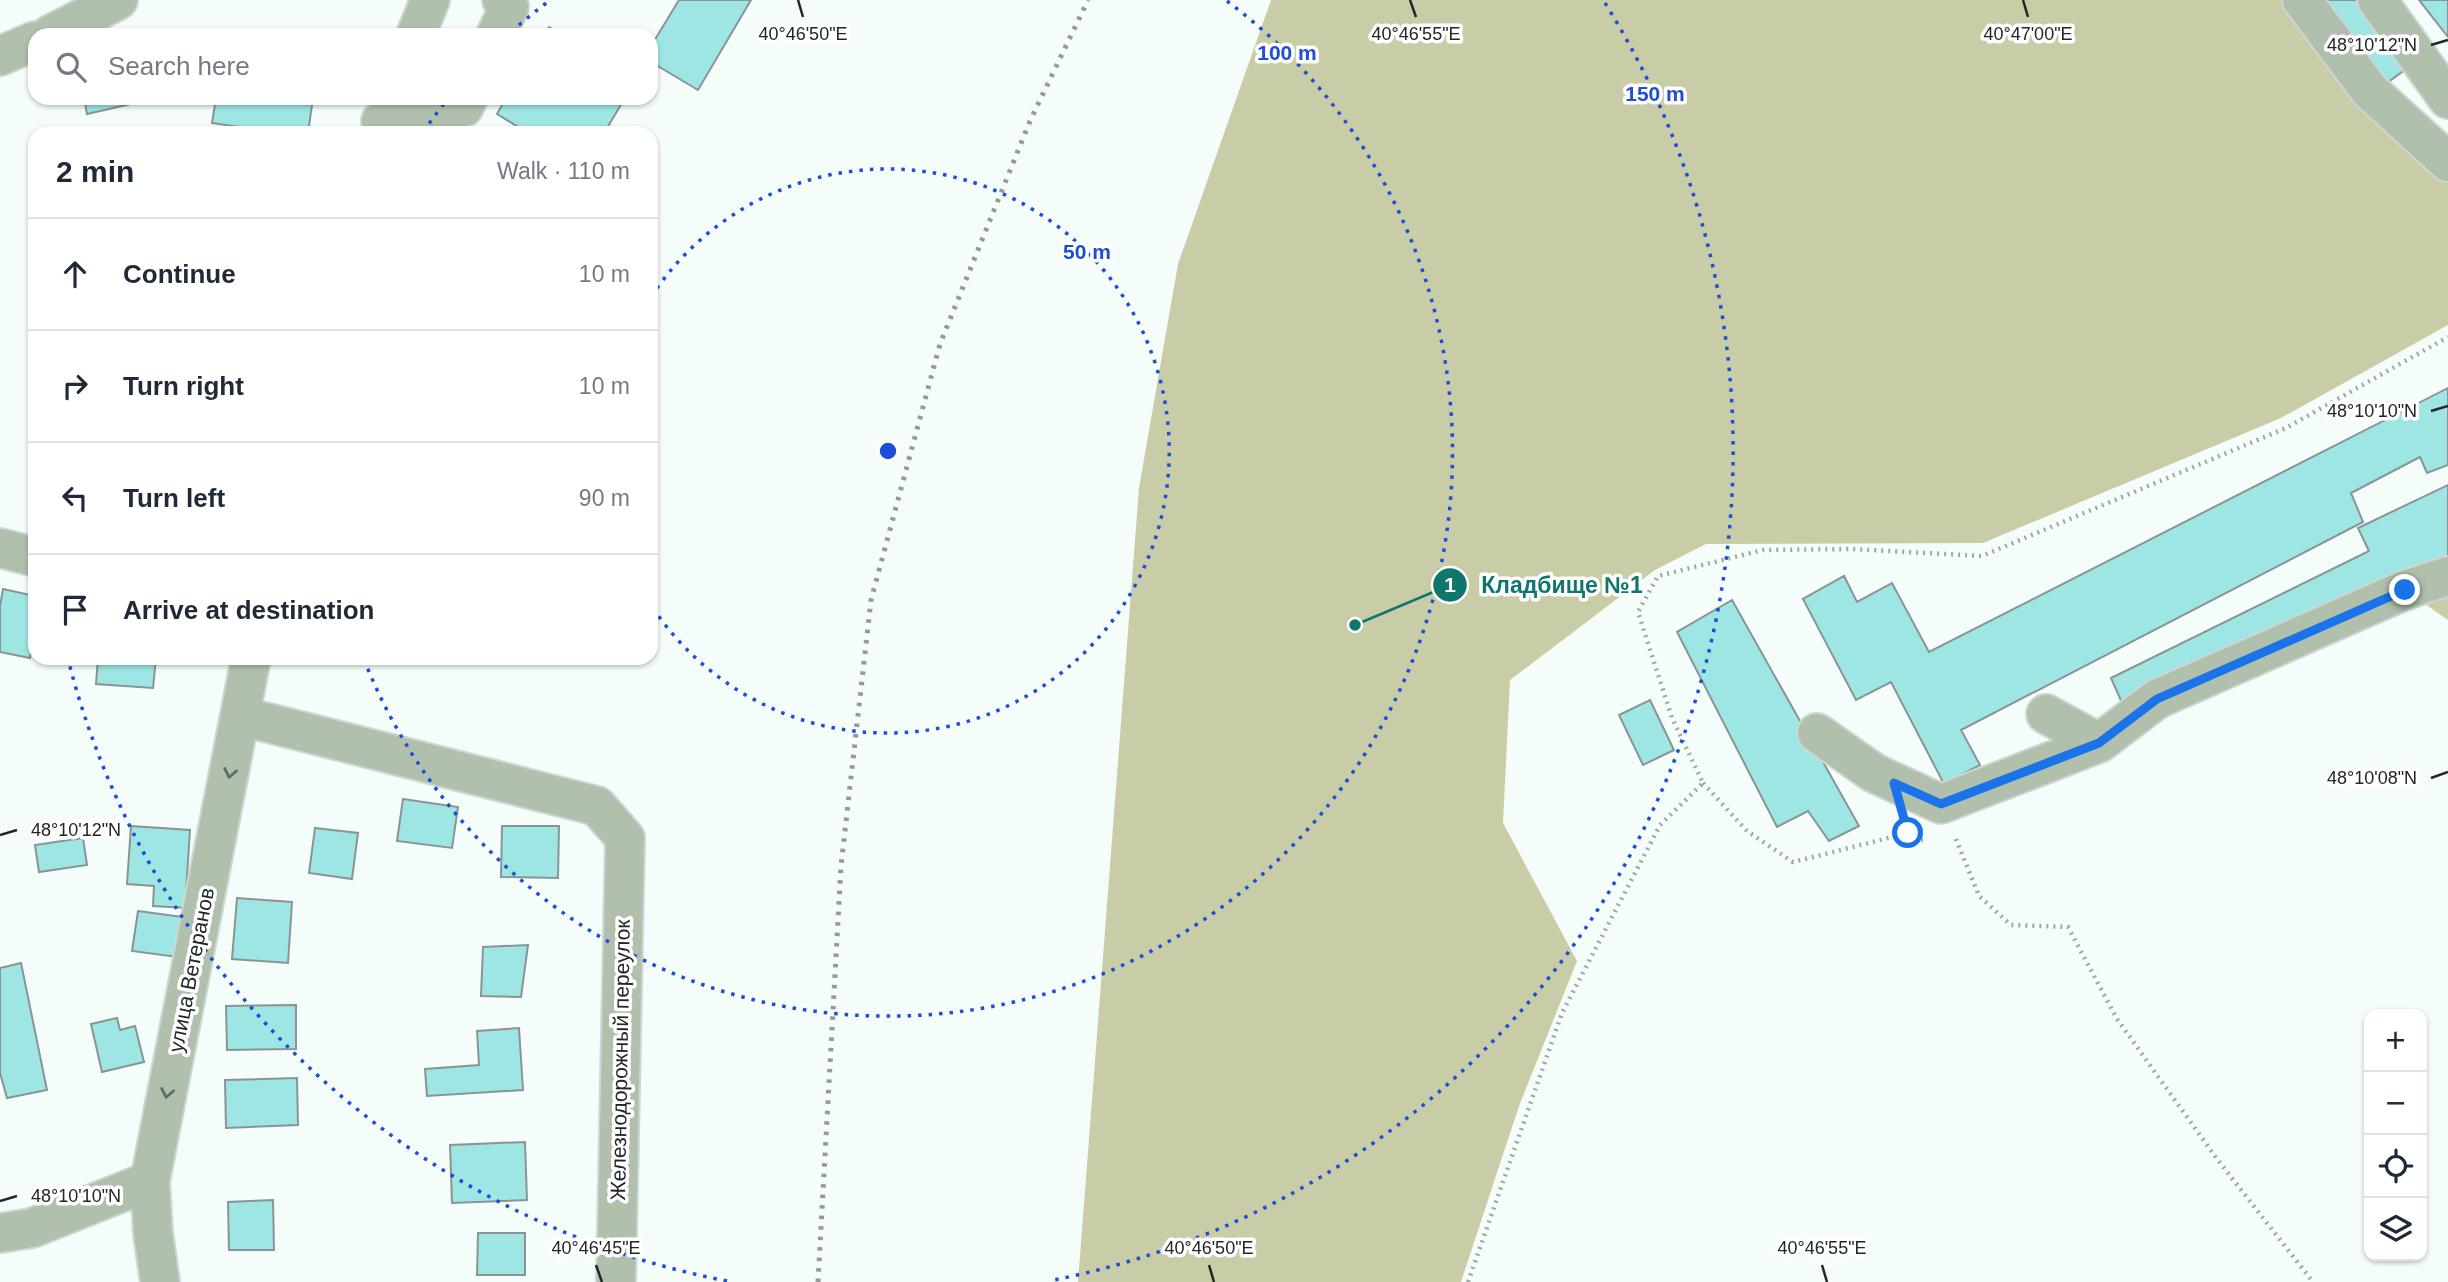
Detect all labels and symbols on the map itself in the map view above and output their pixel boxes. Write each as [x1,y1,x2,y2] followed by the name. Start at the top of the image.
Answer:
[758,24,848,44] text: 40°46'50"E
[1371,24,1461,44] text: 40°46'55"E
[1983,24,2073,44] text: 40°47'00"E
[2327,35,2417,55] text: 48°10'12"N
[1257,41,1317,64] text: 100 m
[1625,82,1685,105] text: 150 m
[1063,240,1111,263] text: 50 m
[2327,401,2417,421] text: 48°10'10"N
[876,439,900,463] centre of rings
[1432,563,1657,607] callout: Кладбище №1
[1481,572,1643,598] text: Кладбище №1
[1444,573,1456,596] text: 1
[2389,574,2420,605] route end
[223,767,238,779] one-way arrow
[2327,768,2417,788] text: 48°10'08"N
[1892,817,1923,848] route start
[31,820,121,840] text: 48°10'12"N
[164,886,218,1054] street label: улица Ветеранов
[606,919,634,1201] street label: Железнодорожный переулок
[160,1087,175,1099] one-way arrow
[31,1186,121,1206] text: 48°10'10"N
[551,1238,641,1258] text: 40°46'45"E
[1164,1238,1254,1258] text: 40°46'50"E
[1777,1238,1867,1258] text: 40°46'55"E

